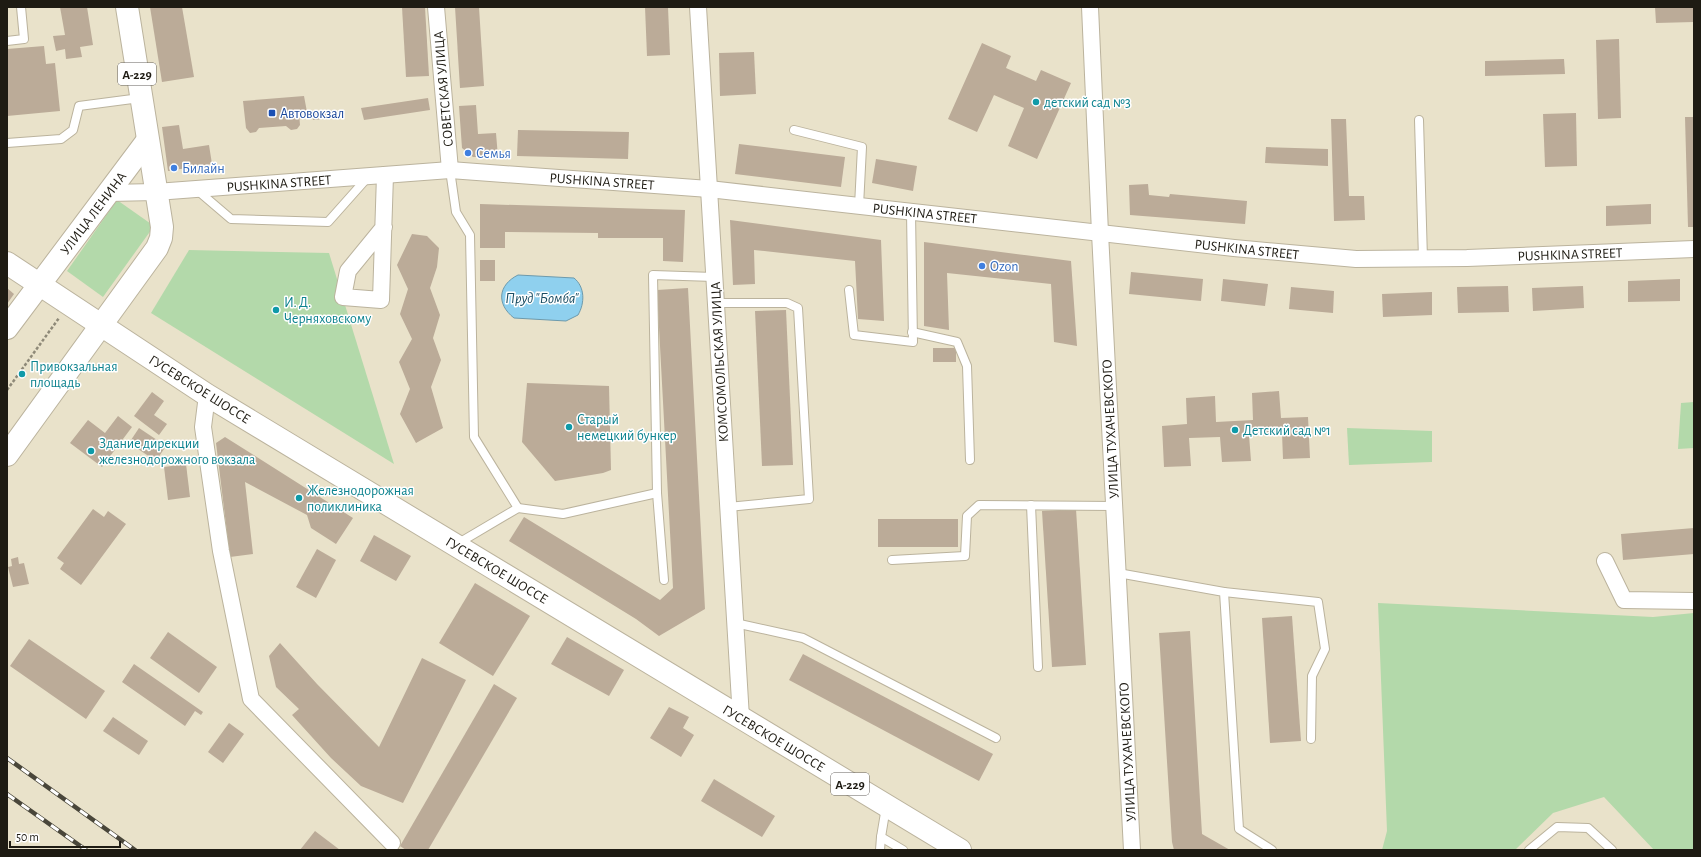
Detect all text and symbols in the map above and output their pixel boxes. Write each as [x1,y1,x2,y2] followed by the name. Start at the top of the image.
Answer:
[432,30,456,148] street label: СОВЕТСКАЯ УЛИЦА
[118,63,156,85] road number: А-229
[1044,96,1131,110] place label: детский сад №3
[1031,97,1041,107] marker: детский сад №3
[280,107,344,121] place label: Автовокзал
[267,108,277,118] marker: Автовокзал
[476,147,511,161] place label: Семья
[463,148,473,158] marker: Семья
[182,162,225,176] place label: Билайн
[169,163,179,173] marker: Билайн
[58,170,129,258] street label: УЛИЦА ЛЕНИНА
[549,171,655,193] street label: PUSHKINA STREET
[226,173,332,195] street label: PUSHKINA STREET
[872,202,978,226] street label: PUSHKINA STREET
[1194,238,1300,262] street label: PUSHKINA STREET
[1517,246,1623,264] street label: PUSHKINA STREET
[990,260,1018,274] place label: Ozon
[977,261,987,271] marker: Ozon
[709,281,731,442] street label: КОМСОМОЛЬСКАЯ УЛИЦА
[505,291,579,306] water label: Пруд "Бомба"
[284,296,371,326] place label: И. Д. Черняховскому
[271,305,281,315] marker: И. Д. Черняховскому
[146,353,253,427] street label: ГУСЕВСКОЕ ШОССЕ
[1100,359,1122,499] street label: УЛИЦА ТУХАЧЕВСКОГО
[30,360,118,390] place label: Привокзальная площадь
[17,369,27,379] marker: Привокзальная площадь
[577,413,677,443] place label: Старый немецкий бункер
[564,422,574,432] marker: Старый немецкий бункер
[1243,424,1331,438] place label: Детский сад №1
[1230,425,1240,435] marker: Детский сад №1
[99,437,256,467] place label: Здание дирекции железнодорожного вокзала
[86,446,96,456] marker: Здание дирекции железнодорожного вокзала
[307,484,414,514] place label: Железнодорожная поликлиника
[294,493,304,503] marker: Железнодорожная поликлиника
[443,535,550,607] street label: ГУСЕВСКОЕ ШОССЕ
[1117,682,1139,822] street label: УЛИЦА ТУХАЧЕВСКОГО
[720,703,827,775] street label: ГУСЕВСКОЕ ШОССЕ
[831,773,869,795] road number: А-229
[10,823,120,849] scale bar
[16,831,39,843] text: 50 m

